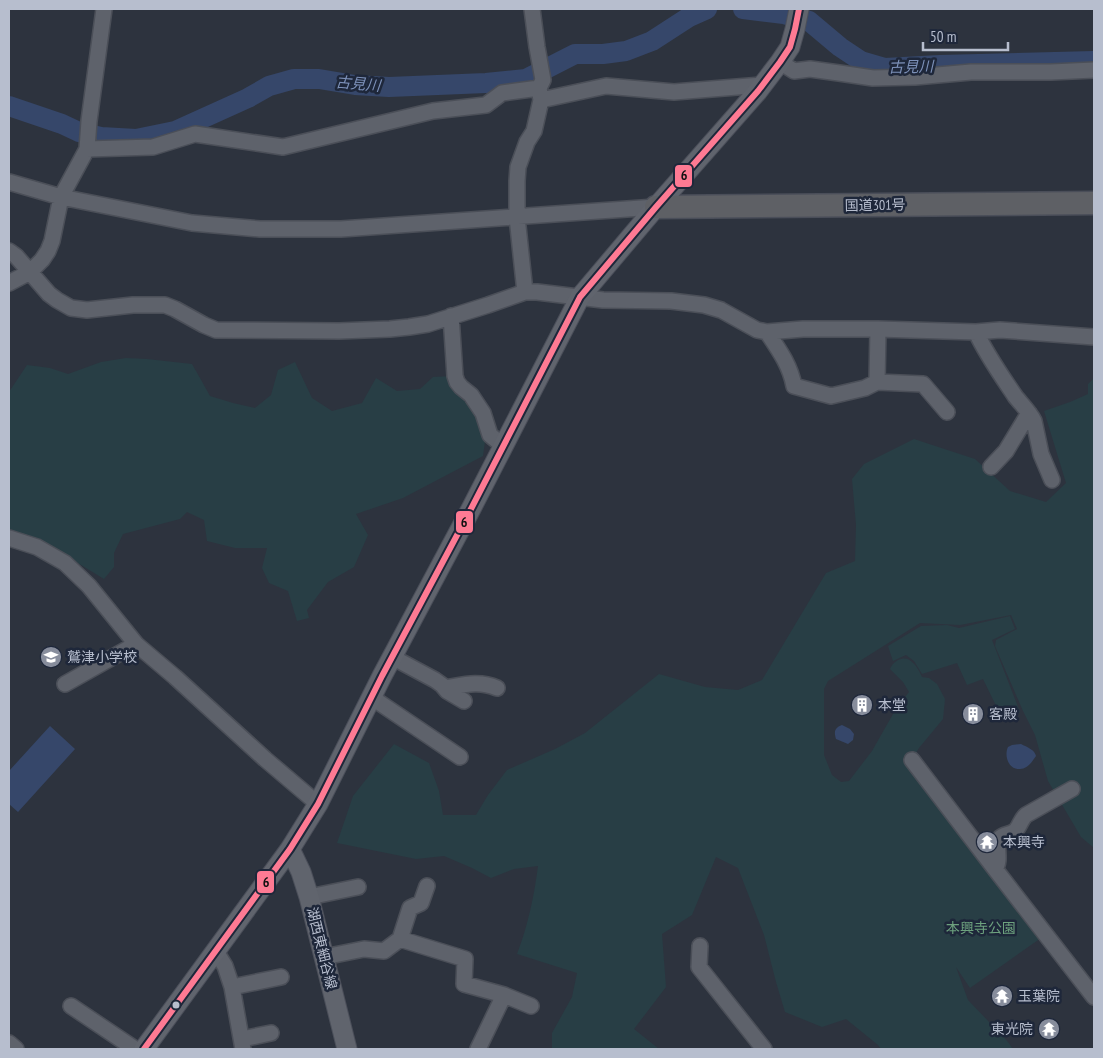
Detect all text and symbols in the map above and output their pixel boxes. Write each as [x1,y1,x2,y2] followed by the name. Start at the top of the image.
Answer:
[923,20,1008,52] scale bar
[930,27,956,46] text: 50 m
[888,57,936,76] water label: 古見川
[335,72,383,95] water label: 古見川
[674,164,693,188] line badge: 6
[681,166,688,184] text: 6
[844,195,906,215] street label: 国道301号
[455,510,474,534] line badge: 6
[461,513,468,531] text: 6
[39,645,63,669] school or university icon: 鷲津小学校
[67,648,137,666] place label: 鷲津小学校
[850,693,874,717] building icon: 本堂
[878,696,906,714] place label: 本堂
[961,702,985,726] building icon: 客殿
[989,705,1017,723] place label: 客殿
[975,830,999,854] temple icon: 本興寺
[1003,833,1045,851] place label: 本興寺
[256,870,275,894] line badge: 6
[263,873,270,891] text: 6
[303,905,341,991] street label: 湖西東細谷線
[946,919,1016,937] park label: 本興寺公園
[990,984,1014,1008] temple icon: 玉葉院
[1018,987,1060,1005] place label: 玉葉院
[171,1000,181,1010] unlabelled marker
[1037,1017,1061,1041] temple icon: 東光院
[991,1020,1033,1038] place label: 東光院

